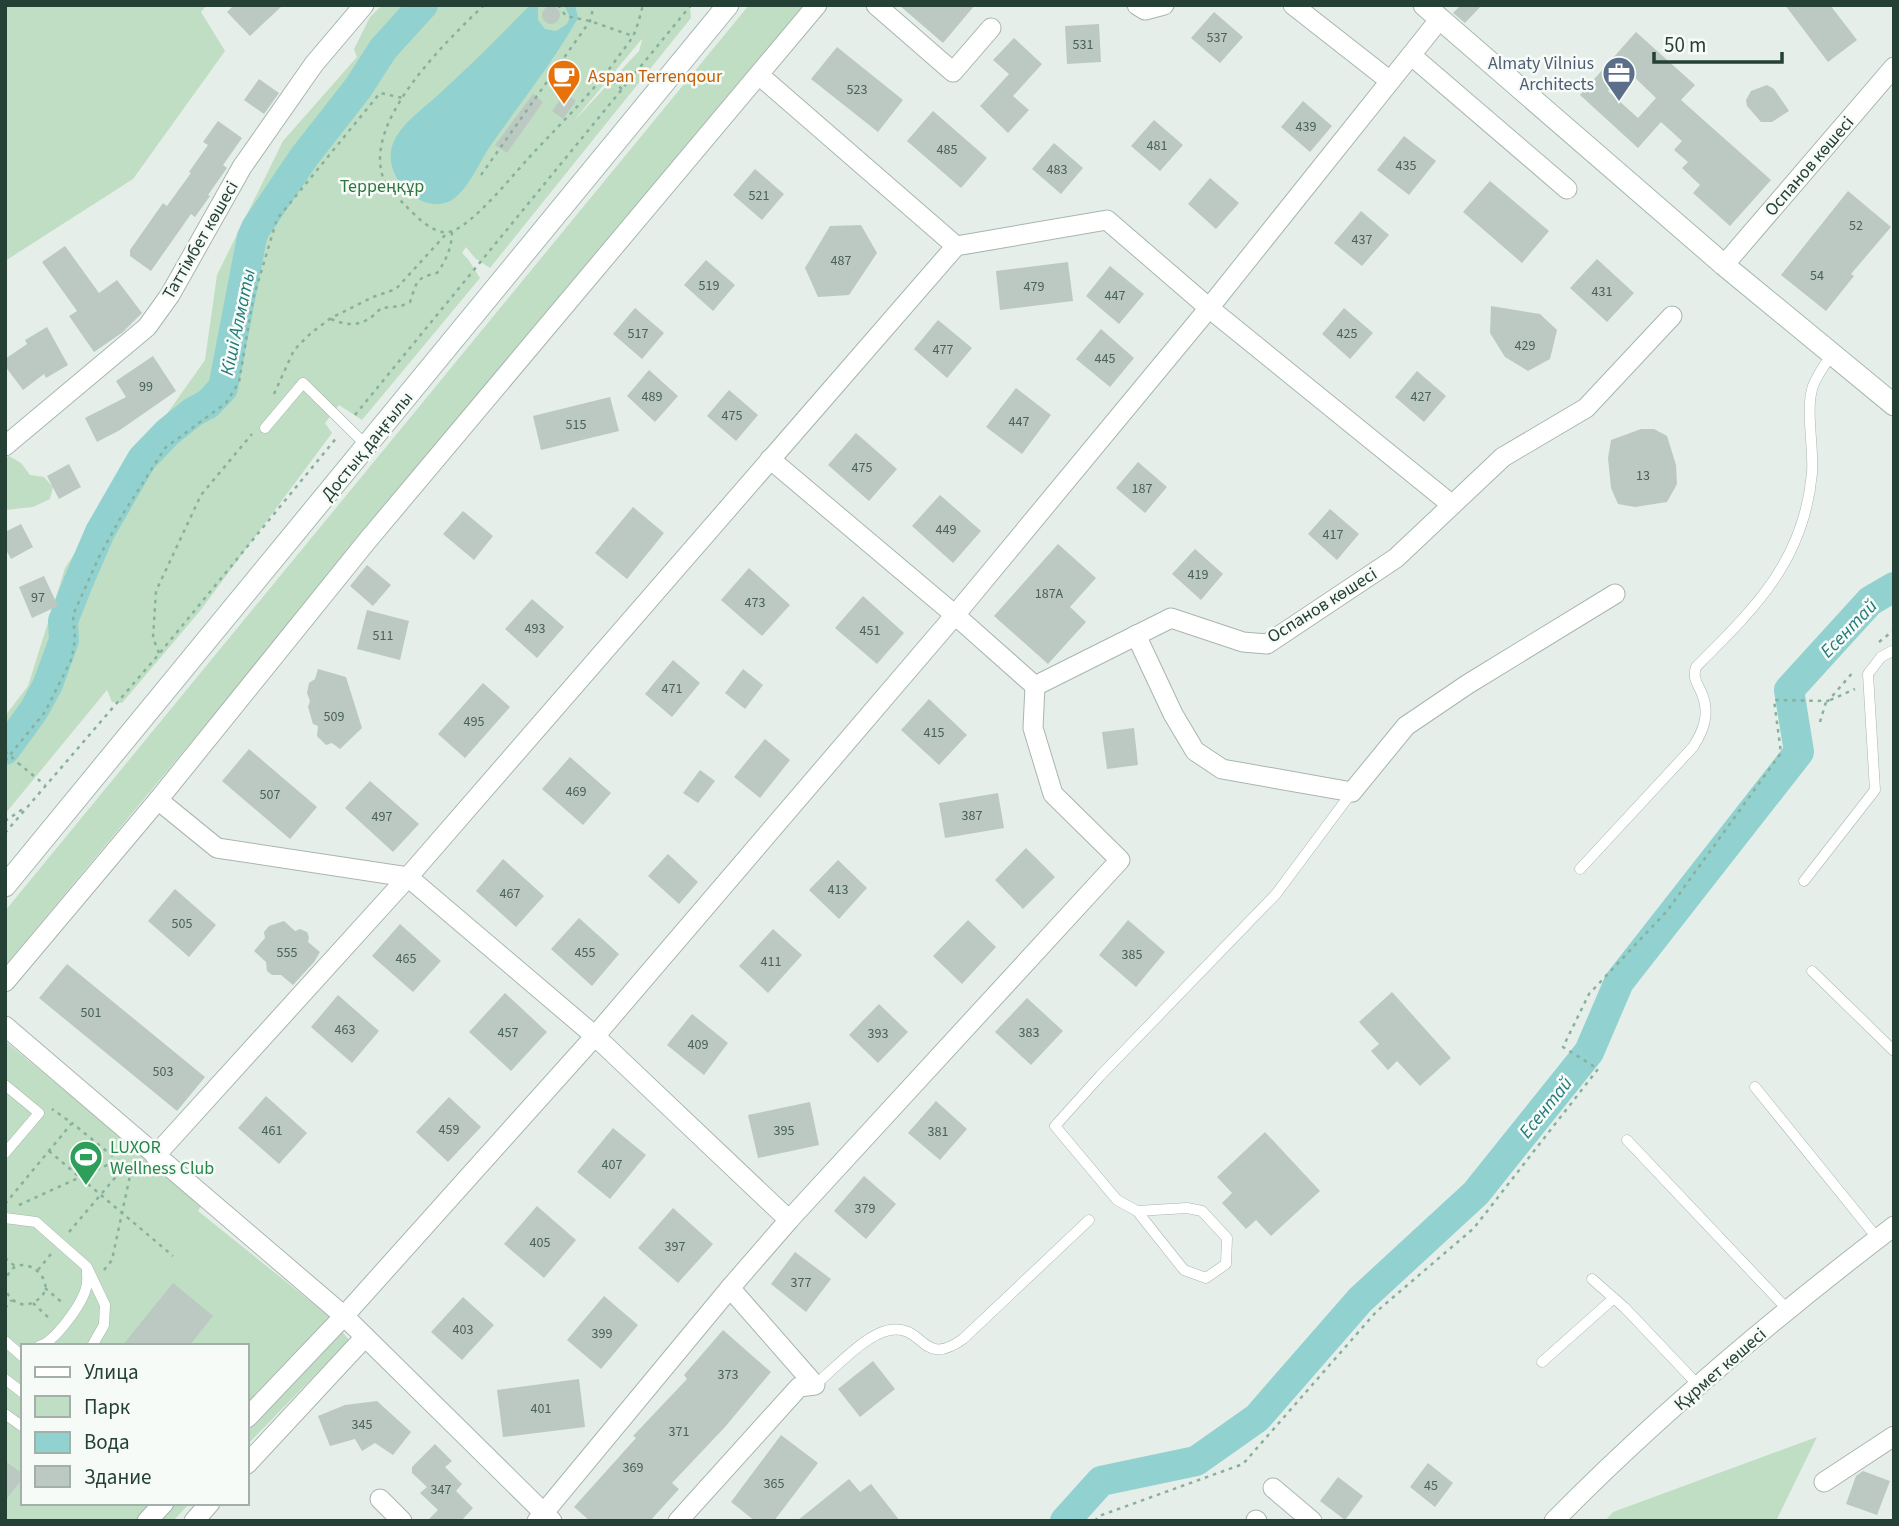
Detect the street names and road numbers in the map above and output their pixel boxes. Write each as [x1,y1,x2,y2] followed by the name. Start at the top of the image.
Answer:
[1759,111,1860,222] street label: Оспанов көшесі
[156,176,245,304] street label: Таттімбет көшесі
[316,386,419,506] street label: Достық даңғылы
[1263,562,1382,649] street label: Оспанов көшесі
[1669,1322,1772,1417] street label: Құрмет көшесі

